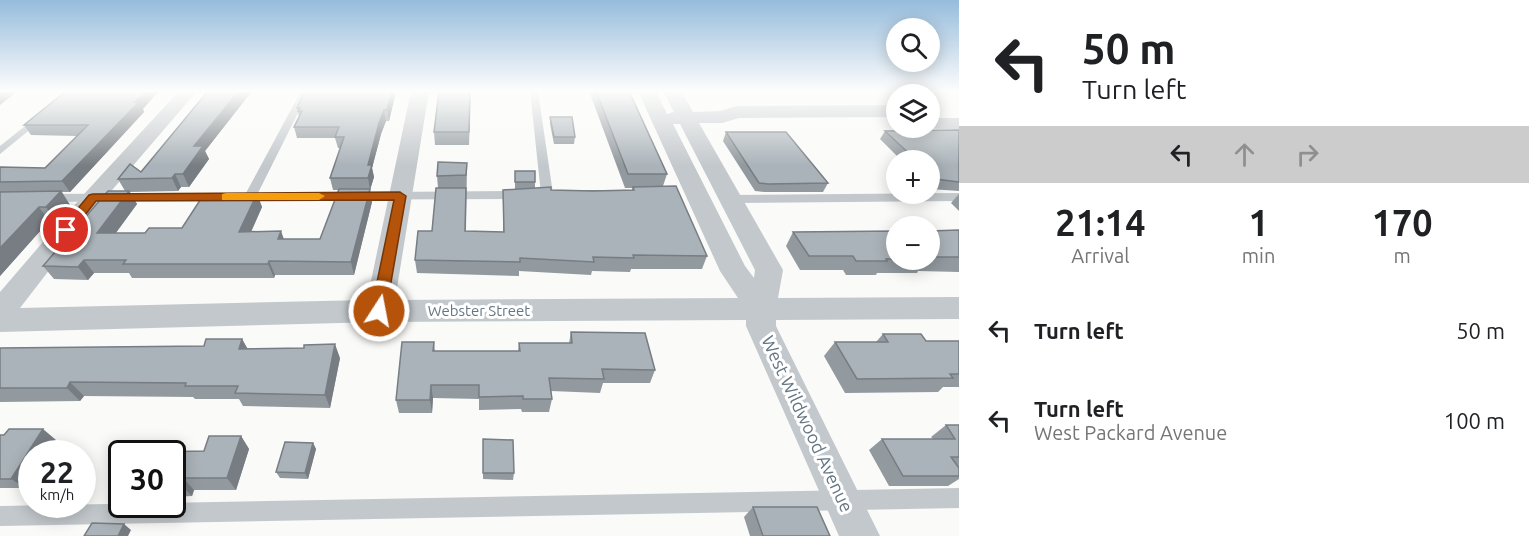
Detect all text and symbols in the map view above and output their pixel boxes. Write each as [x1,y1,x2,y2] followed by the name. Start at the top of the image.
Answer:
[886,18,940,270] map controls
[886,18,940,72] button: search
[983,24,1061,102] icon: left
[1082,25,1176,72] text: 50 m
[1082,74,1186,104] text: Turn left
[886,84,940,138] button: layers
[1165,138,1198,171] icon: left
[1228,138,1261,171] icon: ahead
[1291,138,1324,171] icon: right
[886,150,940,204] button: +
[1055,202,1145,243] text: 21:14
[1248,202,1269,243] text: 1
[1372,202,1433,243] text: 170
[40,204,91,255] pin
[49,213,82,246] icon: arrive
[886,216,940,270] button: −
[1071,244,1130,267] text: Arrival
[1242,244,1275,267] text: min
[1394,244,1411,267] text: m
[347,279,411,343] position arrow
[428,302,530,319] street label: Webster Street
[983,314,1016,347] icon: left
[1034,318,1124,343] text: Turn left
[1456,318,1505,343] text: 50 m
[758,332,858,515] street label: West Wildwood Avenue
[1034,396,1124,421] text: Turn left
[983,404,1016,437] icon: left
[1444,408,1505,433] text: 100 m
[1034,421,1227,444] text: West Packard Avenue
[108,440,186,518] speed limit sign: 30
[40,455,74,489] text: 22
[40,486,74,503] text: km/h

